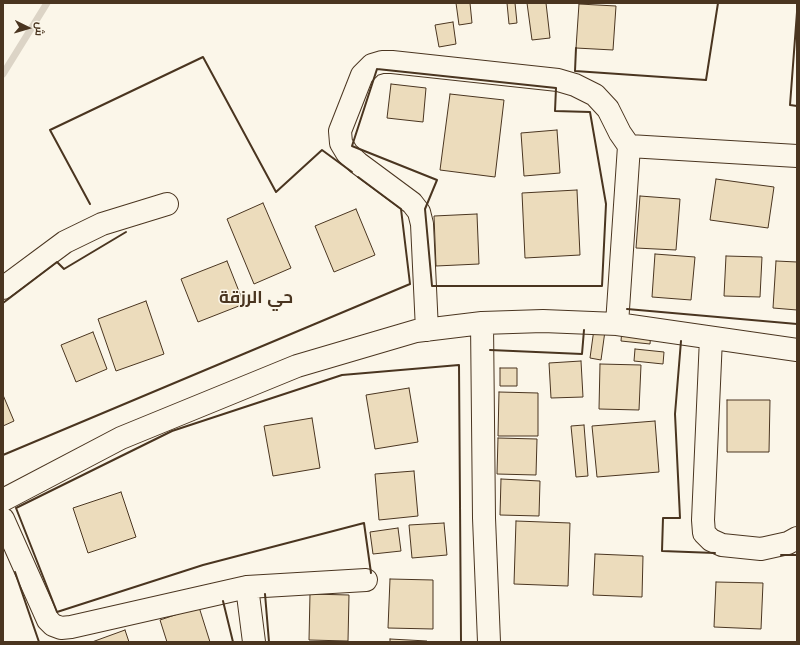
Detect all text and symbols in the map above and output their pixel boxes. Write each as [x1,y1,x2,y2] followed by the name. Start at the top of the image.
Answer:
[8,8,48,48] north arrow
[33,21,47,37] text: ش
[219,288,293,308] district label: حي الرزقة

